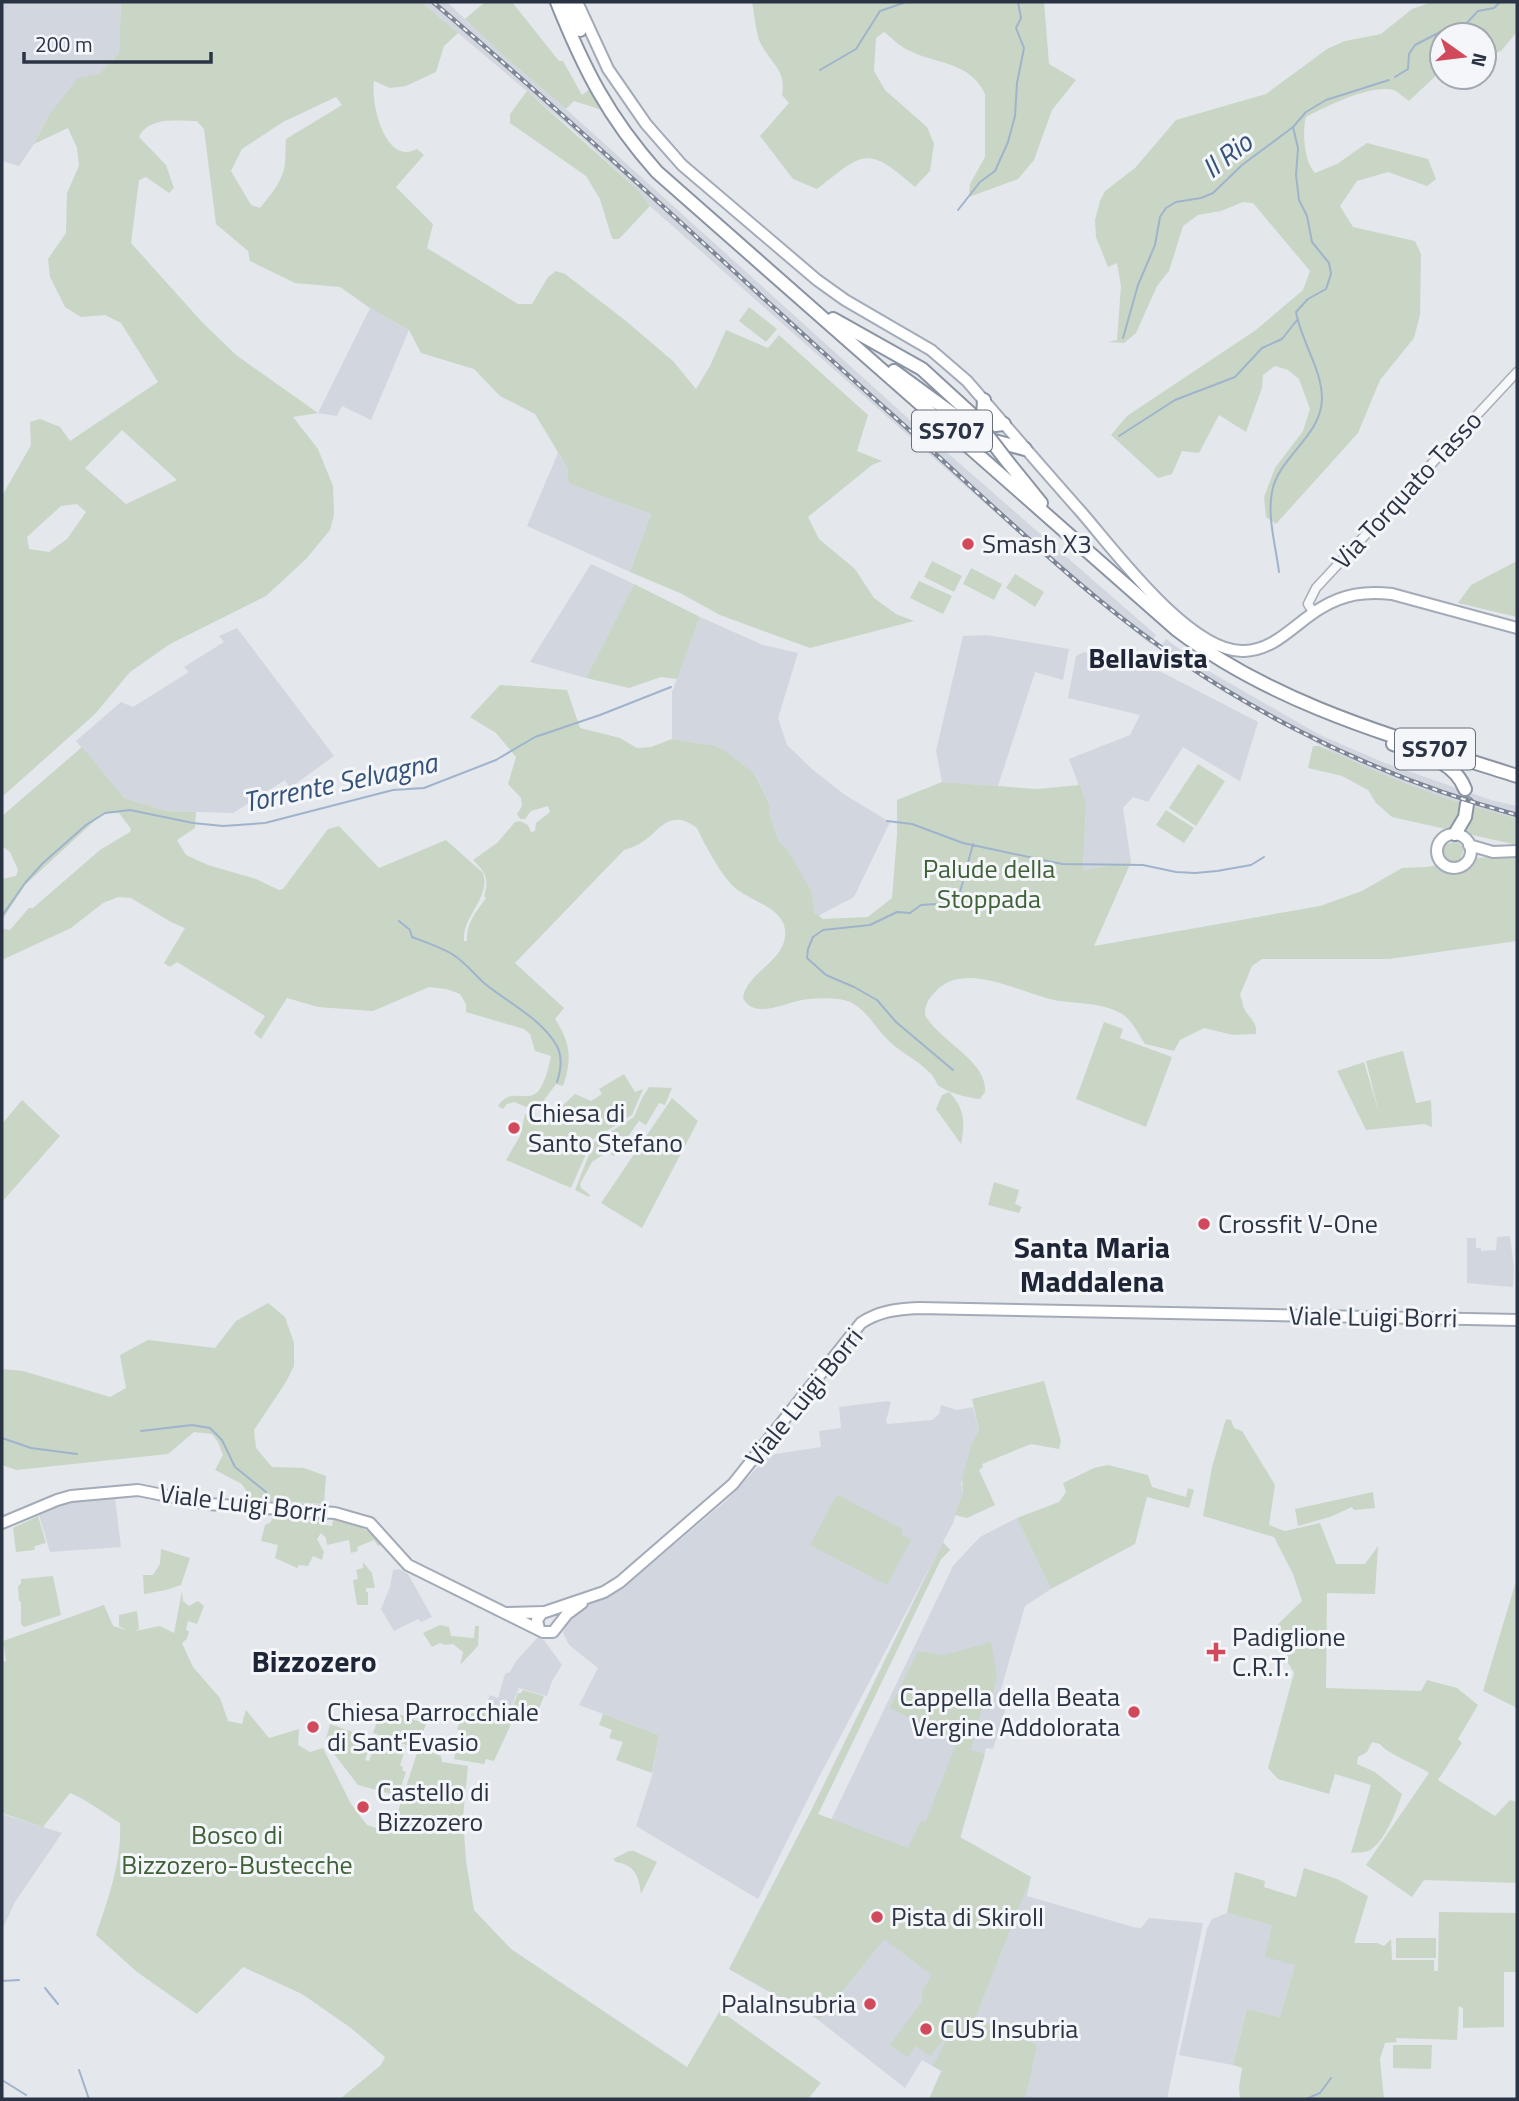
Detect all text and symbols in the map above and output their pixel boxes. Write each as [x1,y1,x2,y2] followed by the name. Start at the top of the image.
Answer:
[24,21,212,65] scale bar
[1428,21,1498,91] north arrow
[35,28,92,60] text: 200 m
[1464,50,1496,70] text: N
[1192,120,1262,188] water label: Il Rio
[1323,402,1491,578] street label: Via Torquato Tasso
[912,410,992,452] road number: SS707
[982,524,1092,563] place label: Smash X3
[960,536,976,552] marker: Smash X3
[1088,636,1208,679] district label: Bellavista
[1395,728,1475,770] road number: SS707
[239,740,443,823] water label: Torrente Selvagna
[923,849,1055,918] park label: Palude della Stoppada
[528,1093,683,1162] place label: Chiesa di Santo Stefano
[506,1120,522,1136] marker: Chiesa di Santo Stefano
[1218,1204,1378,1243] place label: Crossfit V-One
[1196,1216,1212,1232] marker: Crossfit V-One
[1014,1224,1170,1304] district label: Santa Maria Maddalena
[1288,1296,1458,1337] street label: Viale Luigi Borri
[735,1319,872,1475] street label: Viale Luigi Borri
[157,1473,329,1532] street label: Viale Luigi Borri
[1232,1617,1346,1686] place label: Padiglione C.R.T.
[251,1638,377,1684] district label: Bizzozero
[1206,1642,1226,1662] marker: Padiglione C.R.T.
[900,1677,1120,1746] place label: Cappella della Beata Vergine Addolorata
[327,1692,539,1761] place label: Chiesa Parrocchiale di Sant'Evasio
[1126,1704,1142,1720] marker: Cappella della Beata Vergine Addolorata
[305,1719,321,1735] marker: Chiesa Parrocchiale di Sant'Evasio
[377,1772,489,1841] place label: Castello di Bizzozero
[355,1799,371,1815] marker: Castello di Bizzozero
[121,1815,353,1884] park label: Bosco di Bizzozero-Bustecche
[891,1897,1044,1936] place label: Pista di Skiroll
[869,1909,885,1925] marker: Pista di Skiroll
[721,1984,856,2023] place label: PalaInsubria
[862,1996,878,2012] marker: PalaInsubria
[940,2009,1078,2048] place label: CUS Insubria
[918,2021,934,2037] marker: CUS Insubria

